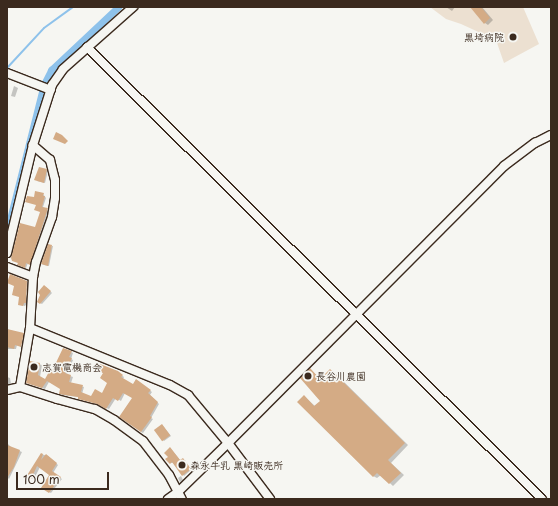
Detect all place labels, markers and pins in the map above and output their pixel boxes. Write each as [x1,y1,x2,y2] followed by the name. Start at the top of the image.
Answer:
[464,31,504,43] place label: 黒埼病院
[507,31,519,43] marker: 黒埼病院
[42,361,102,373] place label: 志賀電機商会
[29,362,39,372] marker: 志賀電機商会
[316,370,366,382] place label: 長谷川農園
[303,371,313,381] marker: 長谷川農園
[190,459,283,471] place label: 森永牛乳 黒崎販売所
[177,460,187,470] marker: 森永牛乳 黒崎販売所

